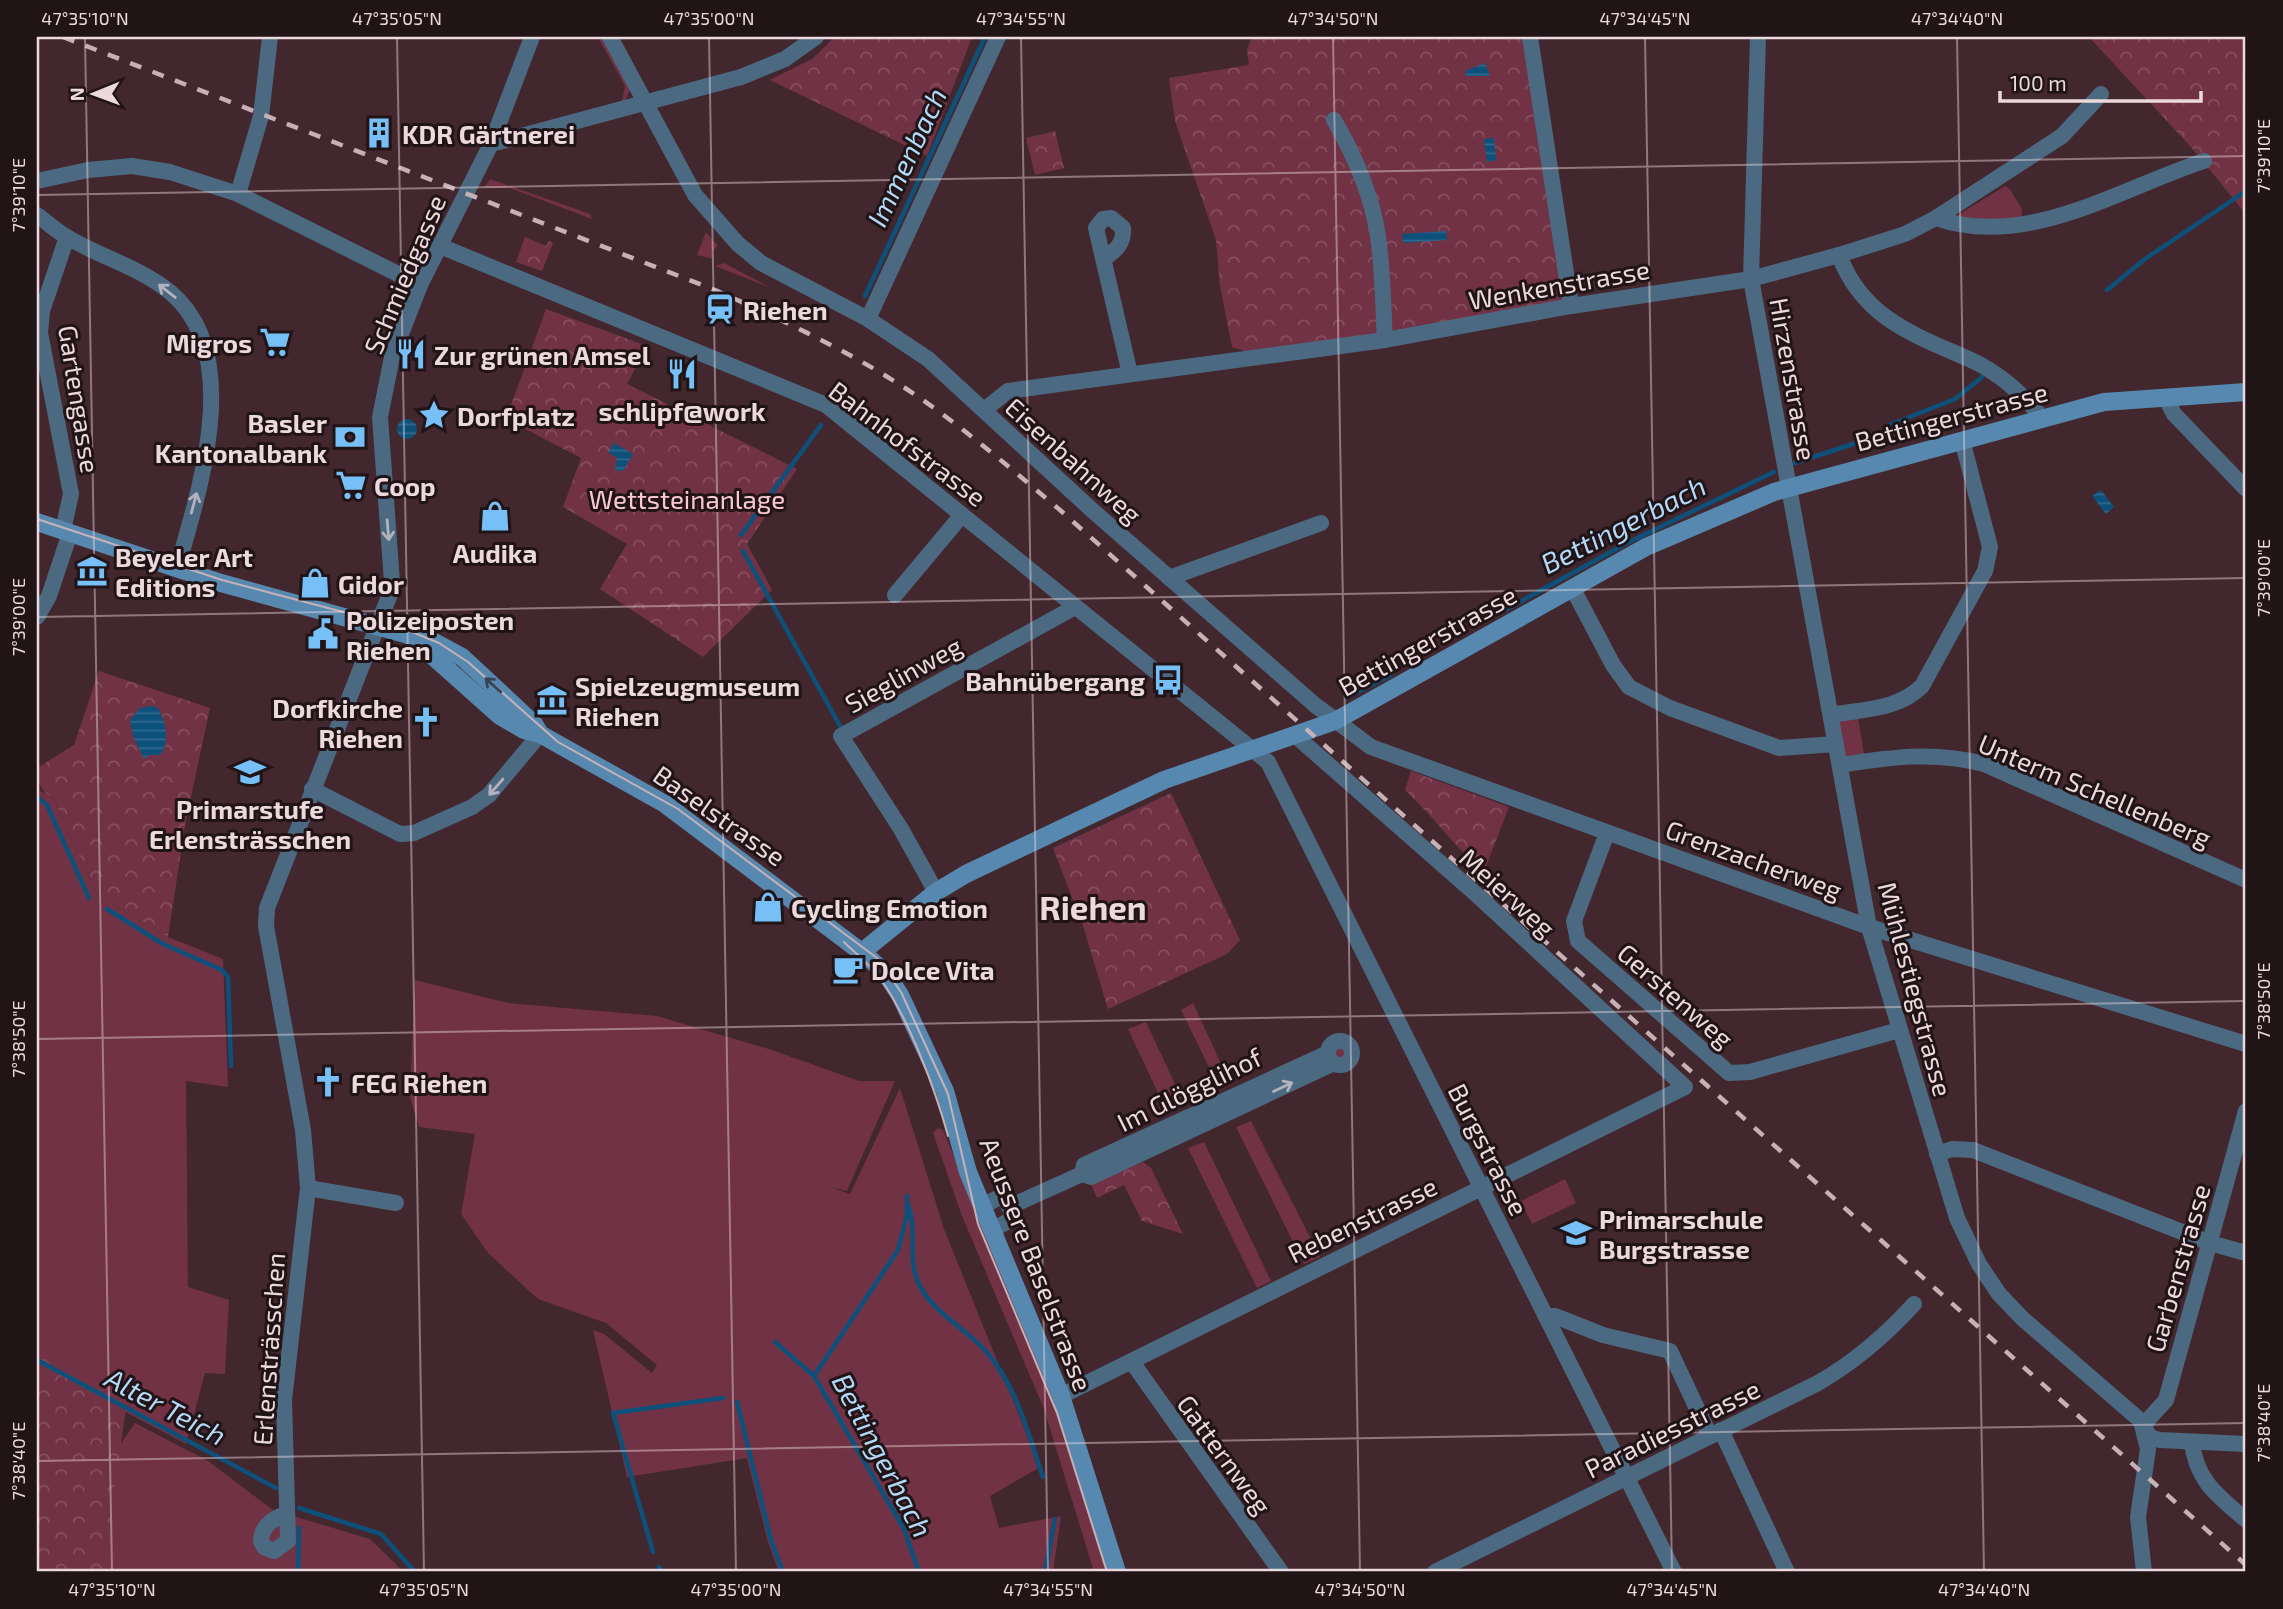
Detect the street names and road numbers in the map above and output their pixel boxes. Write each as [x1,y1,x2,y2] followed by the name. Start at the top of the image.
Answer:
[357,190,451,358] street label: Schmiedgasse
[1466,253,1652,315] street label: Wenkenstrasse
[1764,295,1824,463] street label: Hirzenstrasse
[53,323,107,475] street label: Gartengasse
[823,374,993,512] street label: Bahnhofstrasse
[1851,375,2051,457] street label: Bettingerstrasse
[1000,391,1148,529] street label: Eisenbahnweg
[1333,578,1521,702] street label: Bettingerstrasse
[839,629,967,719] street label: Sieglinweg
[1974,727,2216,853] street label: Unterm Schellenberg
[648,758,792,872] street label: Baselstrasse
[1662,813,1846,905] street label: Grenzacherweg
[1454,841,1562,943] street label: Meierweg
[1872,878,1960,1100] street label: Mühlestiegstrasse
[1612,936,1740,1054] street label: Gerstenweg
[1112,1040,1267,1137] street label: Im Glögglihof
[1443,1078,1535,1220] street label: Burgstrasse
[974,1133,1100,1395] street label: Aeussere Baselstrasse
[1282,1170,1442,1268] street label: Rebenstrasse
[2138,1181,2216,1355] street label: Garbenstrasse
[246,1252,290,1446] street label: Erlensträsschen
[1579,1372,1765,1484] street label: Paradiesstrasse
[1171,1388,1279,1520] street label: Gatternweg

